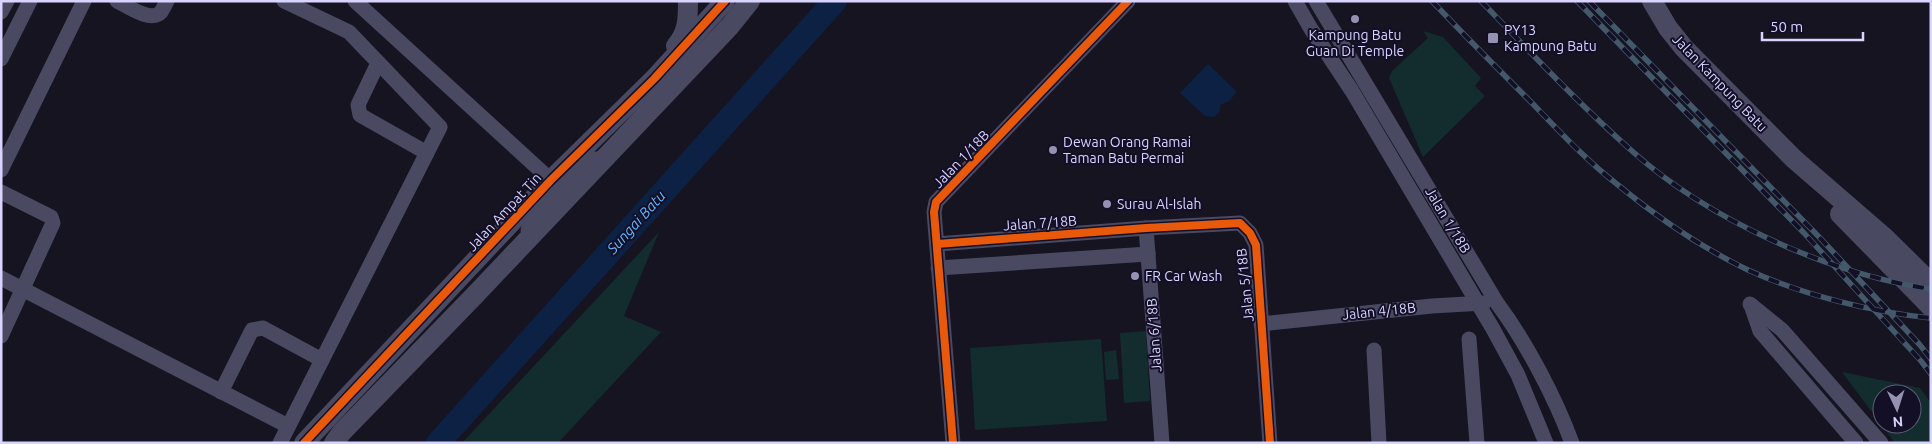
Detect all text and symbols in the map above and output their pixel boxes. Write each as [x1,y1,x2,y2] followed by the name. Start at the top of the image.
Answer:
[1762,10,1863,42] scale bar
[1349,13,1361,25] marker: Kampung Batu Guan Di Temple
[1770,18,1803,35] text: 50 m
[1504,22,1597,54] place label: PY13 Kampung Batu
[1306,27,1404,59] place label: Kampung Batu Guan Di Temple
[1486,31,1500,45] marker: PY13 Kampung Batu
[1669,31,1771,135] street label: Jalan Kampung Batu
[930,127,993,191] street label: Jalan 1/18B
[1063,134,1191,166] place label: Dewan Orang Ramai Taman Batu Permai
[1047,144,1059,156] marker: Dewan Orang Ramai Taman Batu Permai
[464,170,544,254] street label: Jalan Ampat Tin
[1422,184,1474,256] street label: Jalan 1/18B
[603,187,669,258] water label: Sungai Batu
[1117,196,1201,212] place label: Surau Al-Islah
[1101,198,1113,210] marker: Surau Al-Islah
[1003,212,1078,234] street label: Jalan 7/18B
[1233,247,1257,323] street label: Jalan 5/18B
[1145,268,1223,284] place label: FR Car Wash
[1129,270,1141,282] marker: FR Car Wash
[1143,297,1165,372] street label: Jalan 6/18B
[1341,299,1417,323] street label: Jalan 4/18B
[1872,384,1922,434] north arrow
[1892,414,1904,430] text: N

